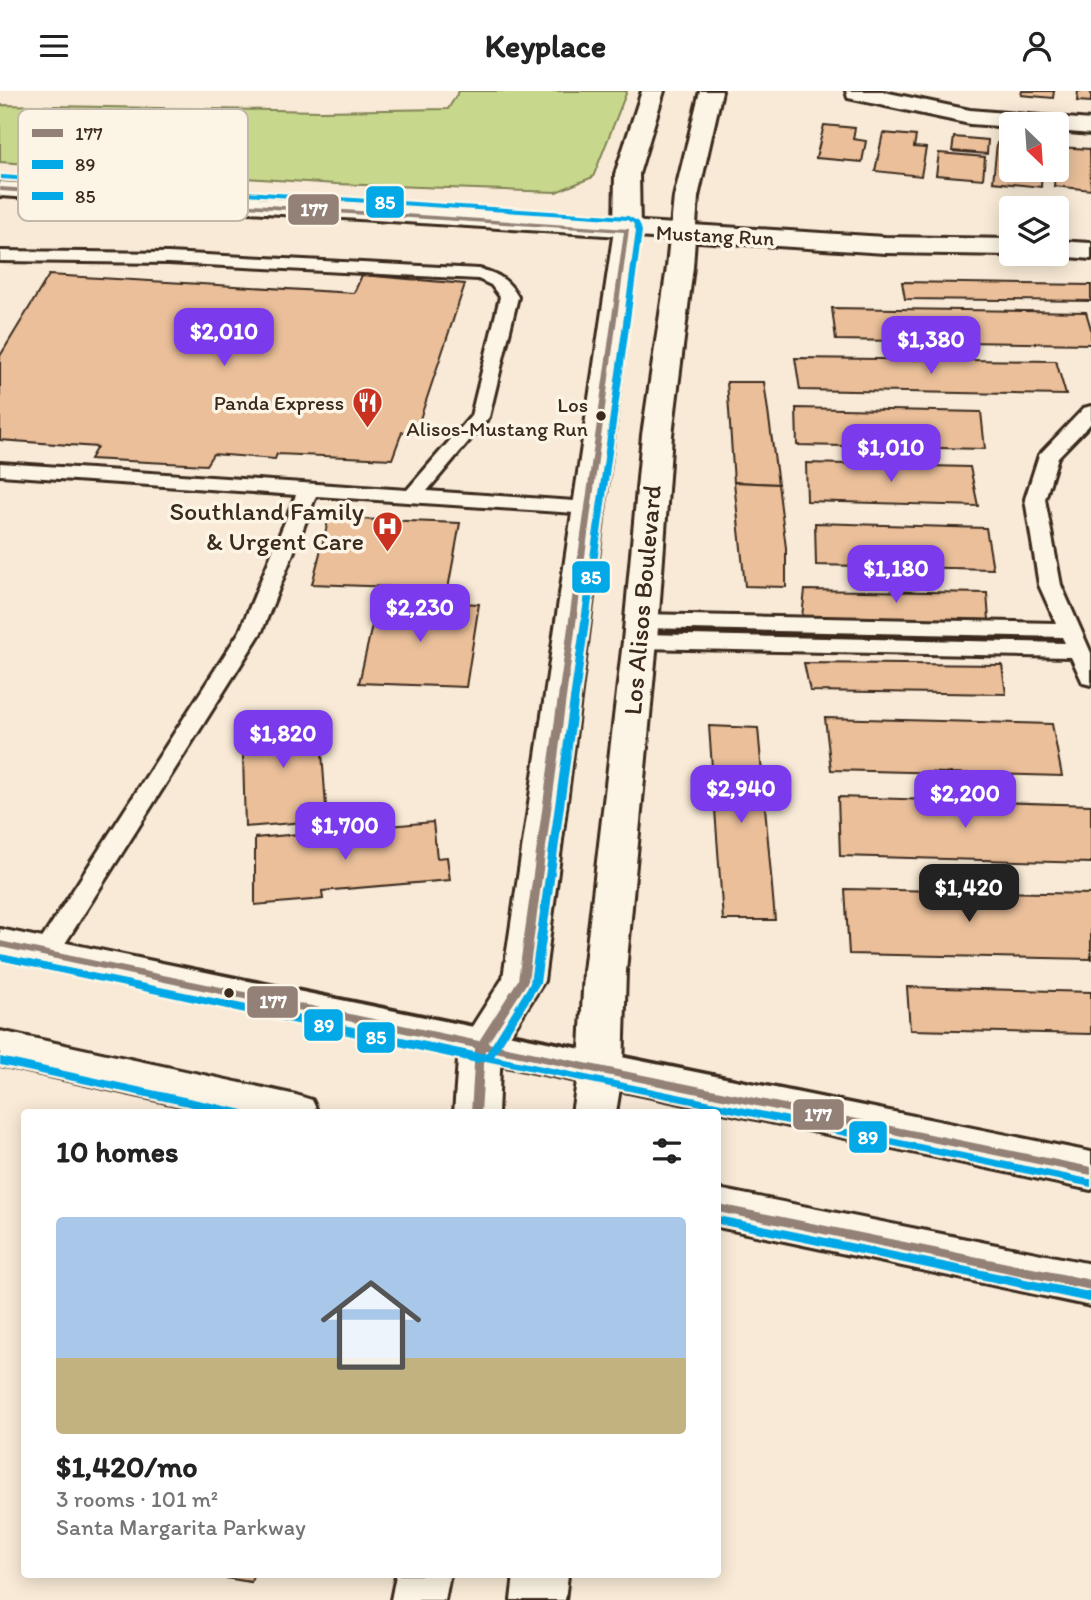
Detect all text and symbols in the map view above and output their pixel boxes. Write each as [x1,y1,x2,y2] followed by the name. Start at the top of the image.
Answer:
[35,27,73,65] icon: menu
[485,27,606,65] text: Keyplace
[1018,27,1056,65] icon: person
[18,109,248,221] legend
[999,112,1069,182] north arrow
[999,112,1069,266] map controls
[75,122,103,145] text: 177
[75,153,95,176] text: 89
[75,185,95,208] text: 85
[365,185,405,219] line badge: 85
[375,191,395,214] text: 85
[287,193,340,226] line badge: 177
[999,196,1069,266] button: layers
[300,198,328,221] text: 177
[655,219,775,251] street label: Mustang Run
[167,309,281,368] pin: $2,010
[190,317,258,345] text: $2,010
[874,317,988,376] pin: $1,380
[897,325,965,353] text: $1,380
[350,385,384,429] restaurant icon: Panda Express
[214,390,344,415] place label: Panda Express
[406,392,588,441] place label: Los Alisos-Mustang Run
[594,409,608,423] marker: Los Alisos-Mustang Run
[834,425,948,484] pin: $1,010
[858,433,924,461] text: $1,010
[616,484,668,716] street label: Los Alisos Boulevard
[169,495,364,557] place label: Southland Family & Urgent Care
[370,509,404,553] hospital icon: Southland Family & Urgent Care
[839,545,953,605] pin: $1,180
[863,554,929,582] text: $1,180
[571,560,611,594] line badge: 85
[581,566,601,589] text: 85
[363,585,477,644] pin: $2,230
[386,593,454,621] text: $2,230
[226,711,340,770] pin: $1,820
[250,719,316,747] text: $1,820
[684,765,798,825] pin: $2,940
[908,771,1022,830] pin: $2,200
[706,774,776,802] text: $2,940
[930,779,1000,807] text: $2,200
[288,803,402,862] pin: $1,700
[311,811,379,839] text: $1,700
[912,865,1026,924] pin: $1,420
[935,873,1003,901] text: $1,420
[246,985,299,1019] line badge: 177
[222,986,236,1000] unlabelled marker
[259,990,287,1013] text: 177
[303,1008,344,1042] line badge: 89
[314,1014,334,1037] text: 89
[356,1021,396,1054] line badge: 85
[366,1026,386,1049] text: 85
[792,1098,845,1131] line badge: 177
[804,1103,832,1126] text: 177
[848,1120,888,1154] line badge: 89
[858,1126,878,1149] text: 89
[648,1132,686,1170] icon: filters
[56,1133,179,1170] text: 10 homes
[308,1262,434,1388] icon: home
[56,1448,198,1485] text: $1,420/mo
[56,1485,218,1513] text: 3 rooms · 101 m²
[56,1513,306,1541] text: Santa Margarita Parkway

